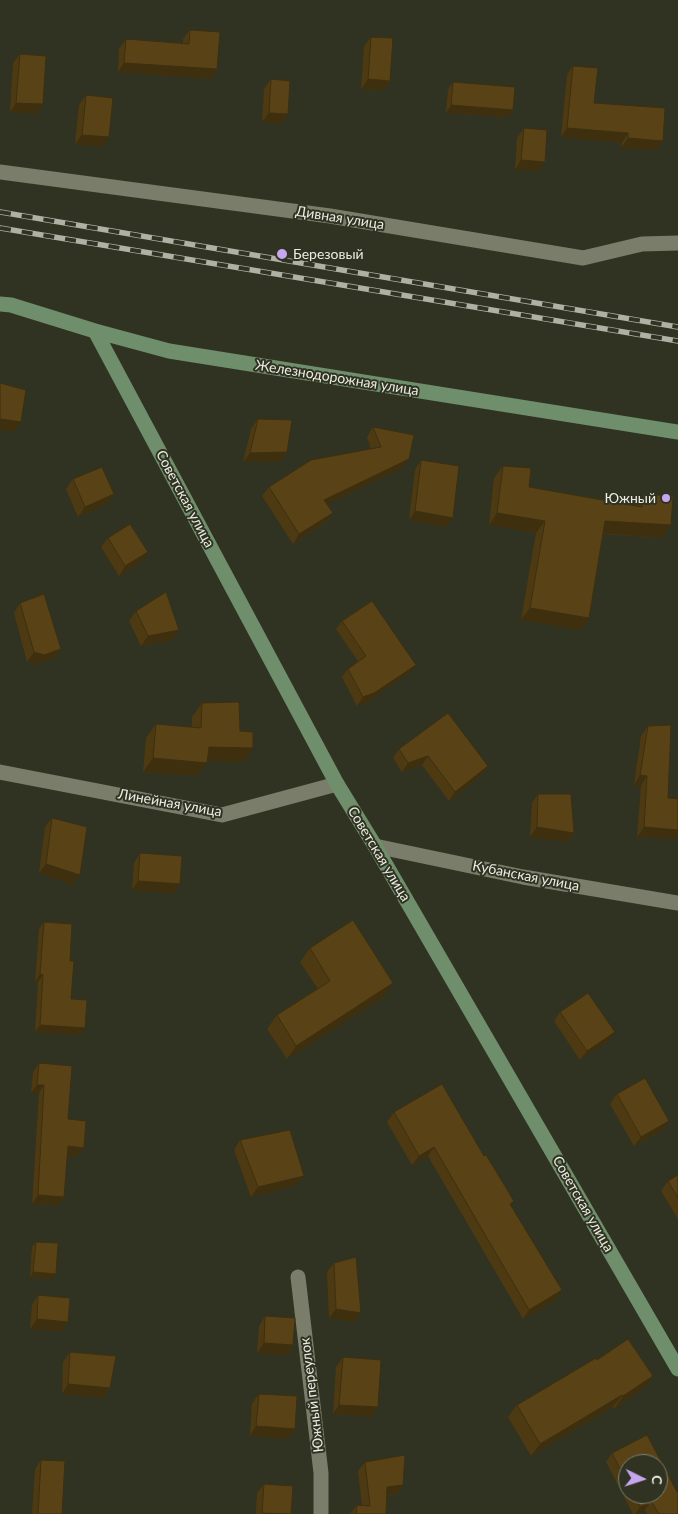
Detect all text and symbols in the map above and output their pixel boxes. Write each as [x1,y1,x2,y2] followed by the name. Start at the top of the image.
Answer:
[295,203,385,233] street label: Дивная улица
[293,246,364,262] place label: Березовый
[275,247,289,261] marker: Березовый
[254,357,420,399] street label: Железнодорожная улица
[152,447,218,551] street label: Советская улица
[605,490,656,506] place label: Южный
[660,492,672,504] marker: Южный
[117,786,223,820] street label: Линейная улица
[344,803,414,905] street label: Советская улица
[471,857,581,895] street label: Кубанская улица
[549,1153,617,1255] street label: Советская улица
[297,1337,327,1453] street label: Южный переулок
[618,1454,668,1504] north arrow
[649,1475,666,1485] text: С

